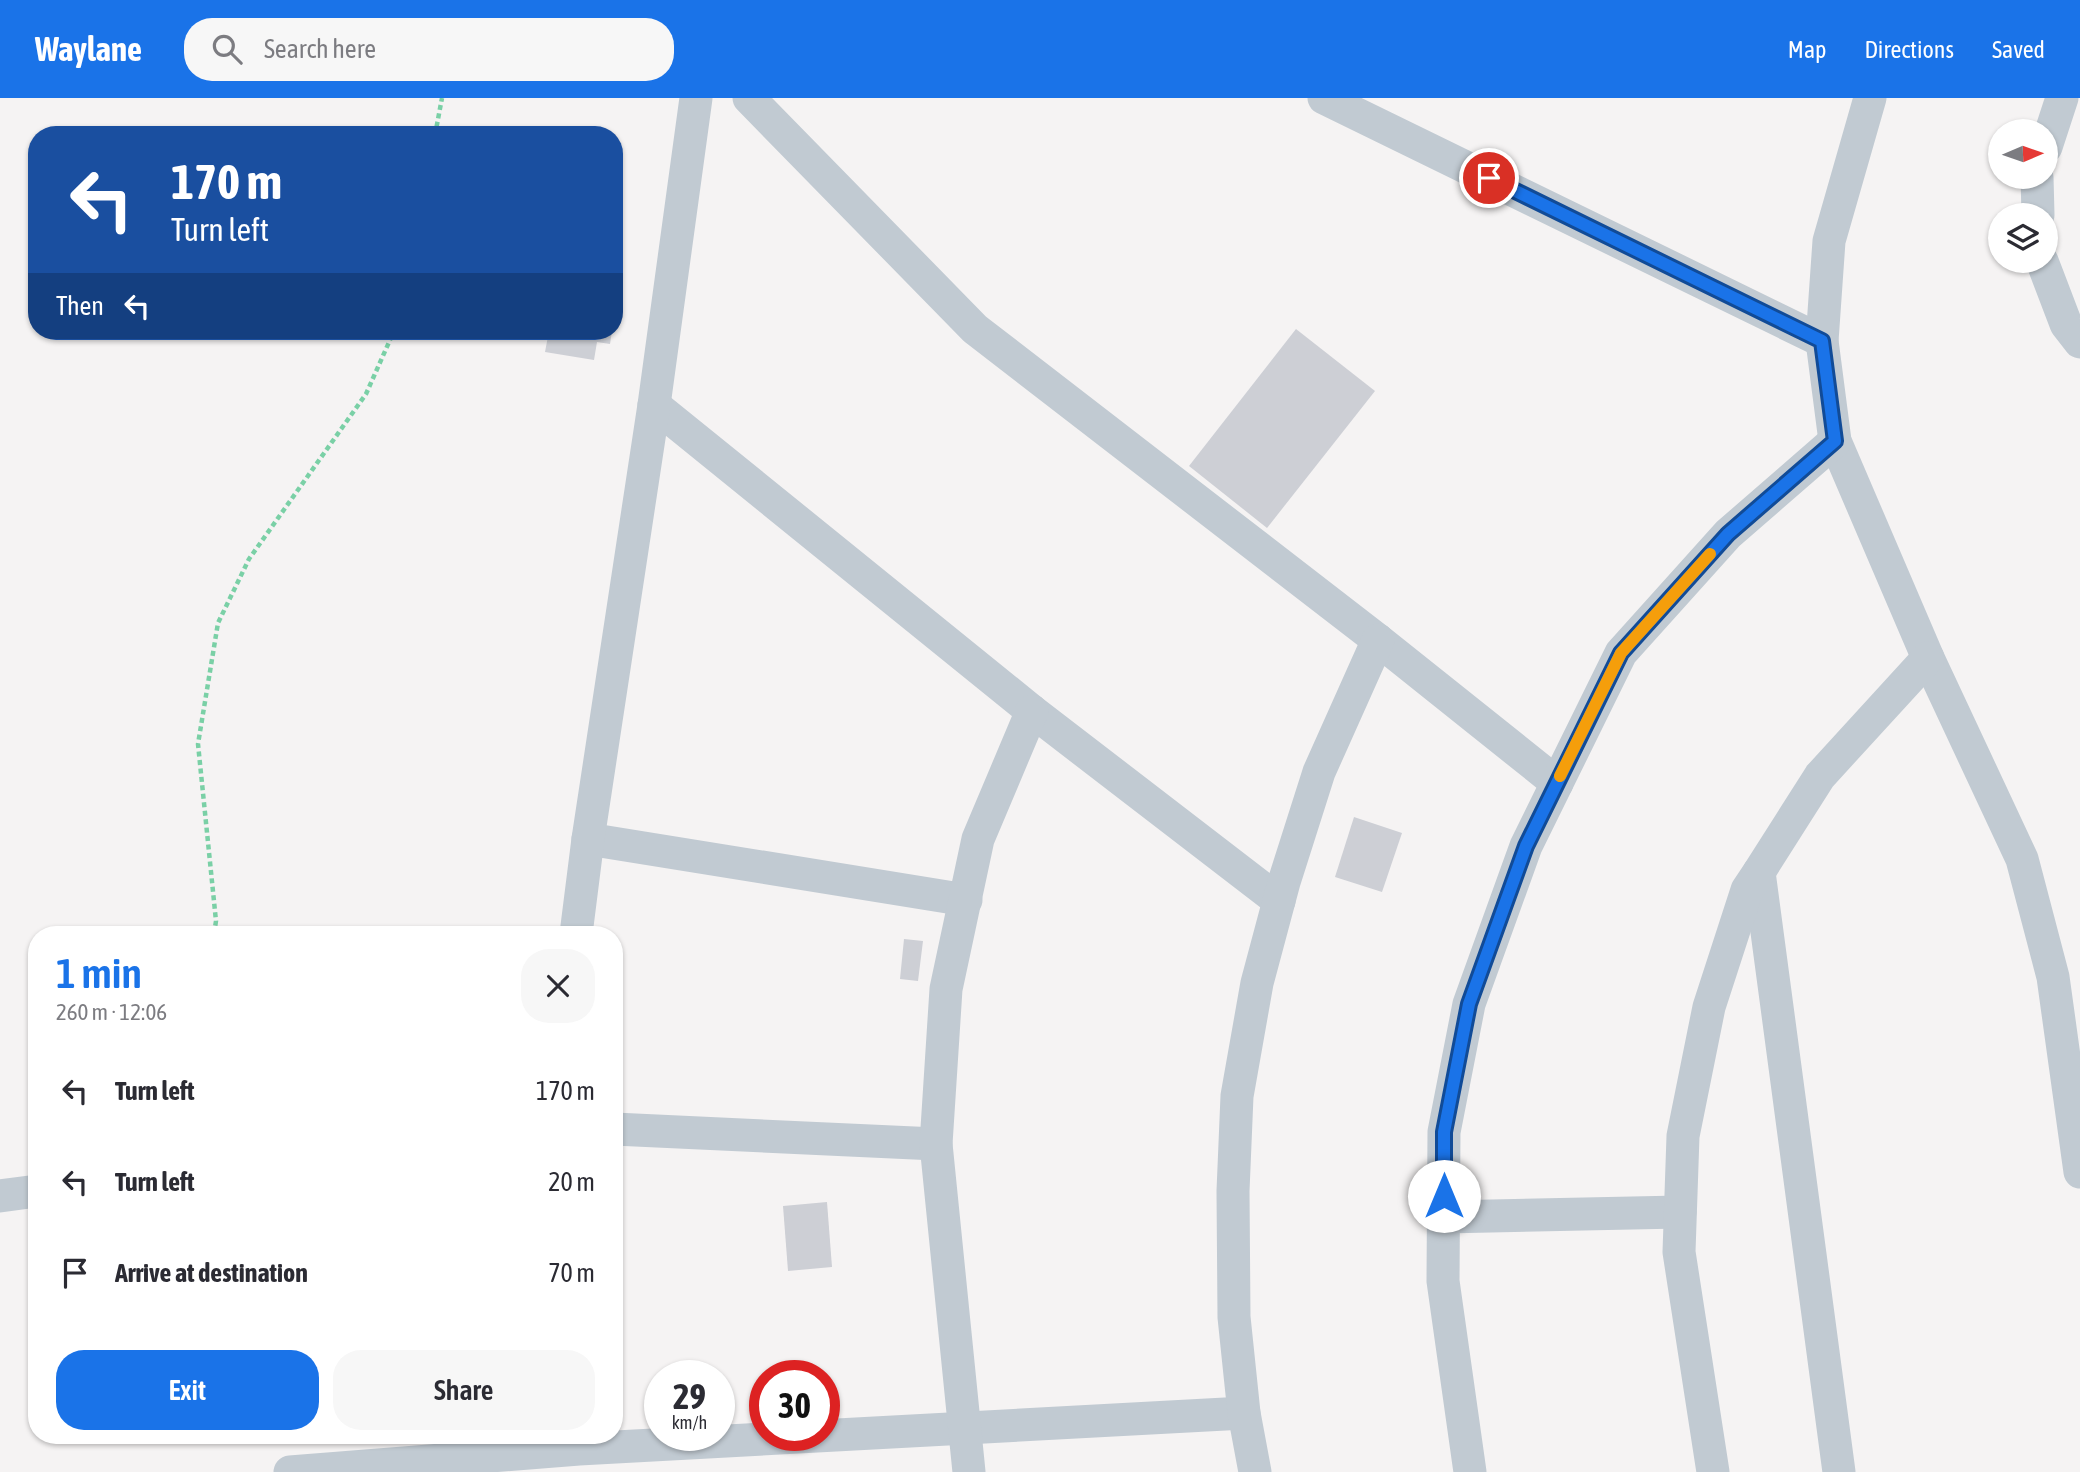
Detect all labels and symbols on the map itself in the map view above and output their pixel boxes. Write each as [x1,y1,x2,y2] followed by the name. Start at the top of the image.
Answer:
[1988,119,2058,189] north arrow
[1459,148,1519,208] pin
[1407,1159,1481,1233] position arrow
[749,1360,840,1451] speed limit sign: 30

